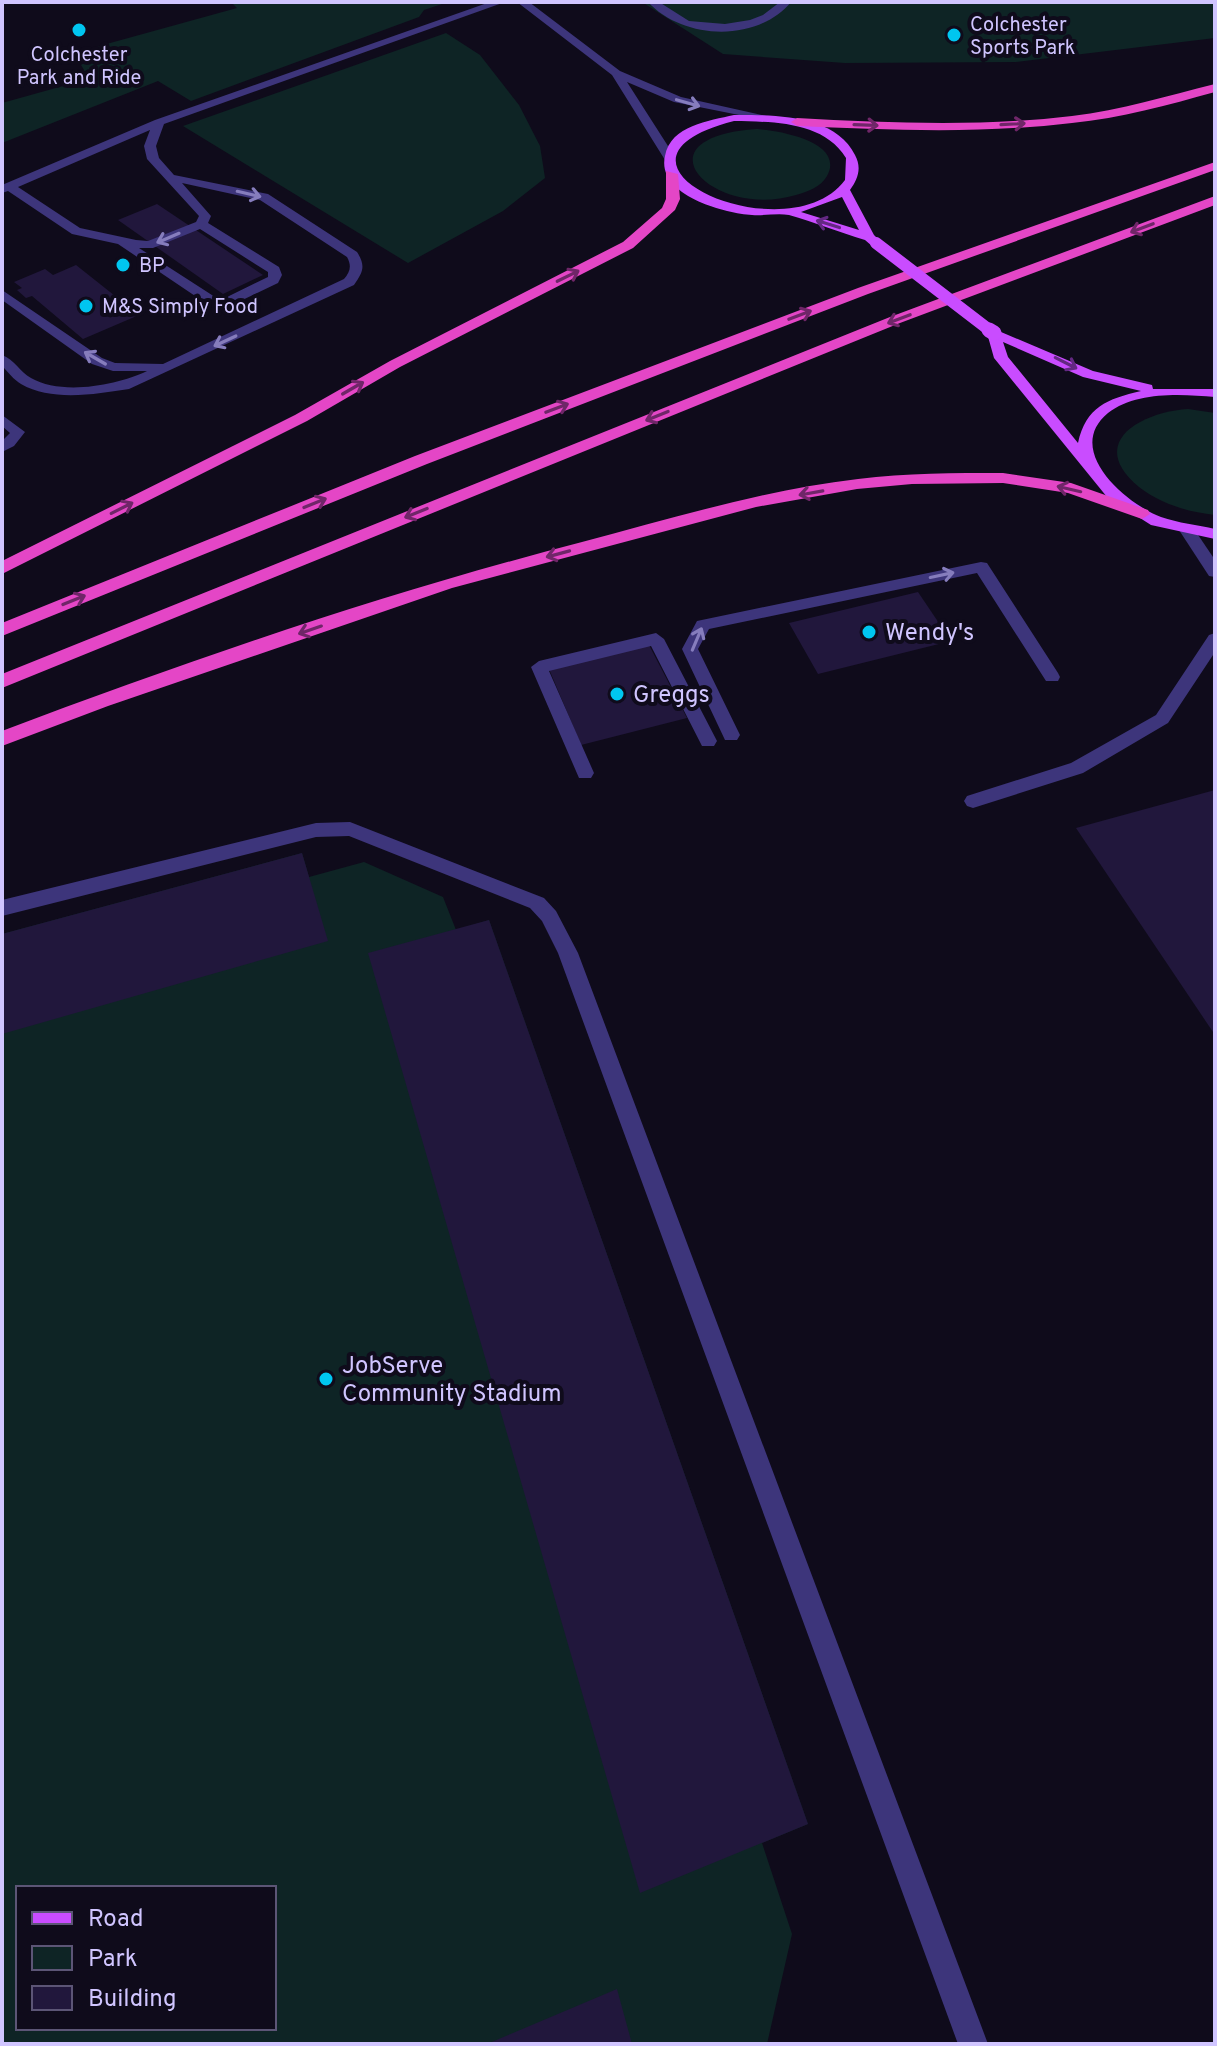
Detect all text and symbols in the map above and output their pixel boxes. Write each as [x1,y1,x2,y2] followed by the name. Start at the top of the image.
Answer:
[970,13,1075,62] place label: Colchester Sports Park
[70,21,88,39] marker: Colchester Park and Ride
[945,26,963,44] marker: Colchester Sports Park
[17,43,141,92] place label: Colchester Park and Ride
[675,96,701,111] one-way arrow
[999,116,1026,131] one-way arrow
[852,117,879,132] one-way arrow
[236,187,262,202] one-way arrow
[816,216,841,230] one-way arrow
[1130,221,1155,236] one-way arrow
[156,231,181,246] one-way arrow
[139,254,165,280] place label: BP
[114,256,132,274] marker: BP
[555,267,579,283] one-way arrow
[102,295,258,321] place label: M&S Simply Food
[77,297,95,315] marker: M&S Simply Food
[787,307,812,321] one-way arrow
[887,313,911,327] one-way arrow
[214,334,238,349] one-way arrow
[84,350,107,366] one-way arrow
[1053,356,1077,372] one-way arrow
[341,380,364,396] one-way arrow
[544,400,569,414] one-way arrow
[645,410,670,424] one-way arrow
[1056,480,1082,495] one-way arrow
[798,486,824,501] one-way arrow
[302,495,327,509] one-way arrow
[110,500,134,516] one-way arrow
[404,507,429,522] one-way arrow
[546,548,572,563] one-way arrow
[929,567,954,582] one-way arrow
[61,592,86,607] one-way arrow
[885,619,974,649] place label: Wendy's
[297,623,322,638] one-way arrow
[860,623,878,641] marker: Wendy's
[690,627,705,651] one-way arrow
[633,681,710,711] place label: Greggs
[608,685,626,703] marker: Greggs
[342,1352,562,1410] place label: JobServe Community Stadium
[317,1370,335,1388] marker: JobServe Community Stadium
[16,1886,276,2030] legend
[88,1905,144,1935] text: Road
[88,1945,138,1975] text: Park
[88,1985,177,2015] text: Building

